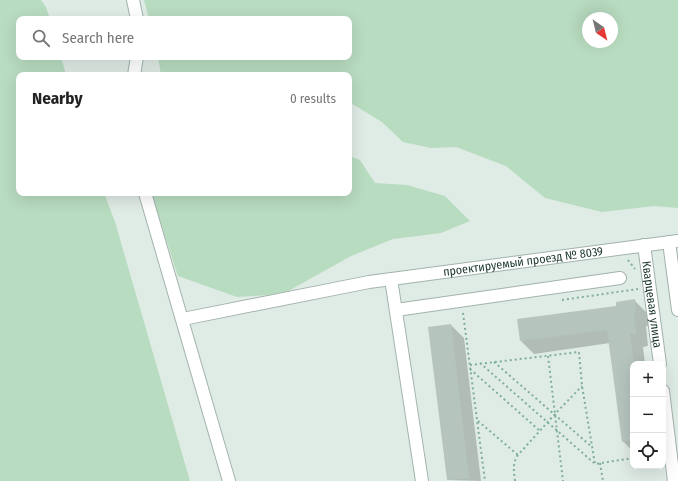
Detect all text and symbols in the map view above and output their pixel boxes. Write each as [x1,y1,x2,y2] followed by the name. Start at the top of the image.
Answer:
[582,12,618,48] north arrow
[16,16,352,60] search box
[30,27,52,49] icon: search
[62,29,134,47] text: Search here
[32,88,83,109] text: Nearby
[290,91,336,106] text: 0 results
[442,244,604,279] street label: проектируемый проезд № 8039
[639,260,665,349] street label: Кварцевая улица
[630,361,666,469] map controls
[630,361,666,397] button: +
[630,397,666,433] button: −
[630,433,666,469] button: locate

